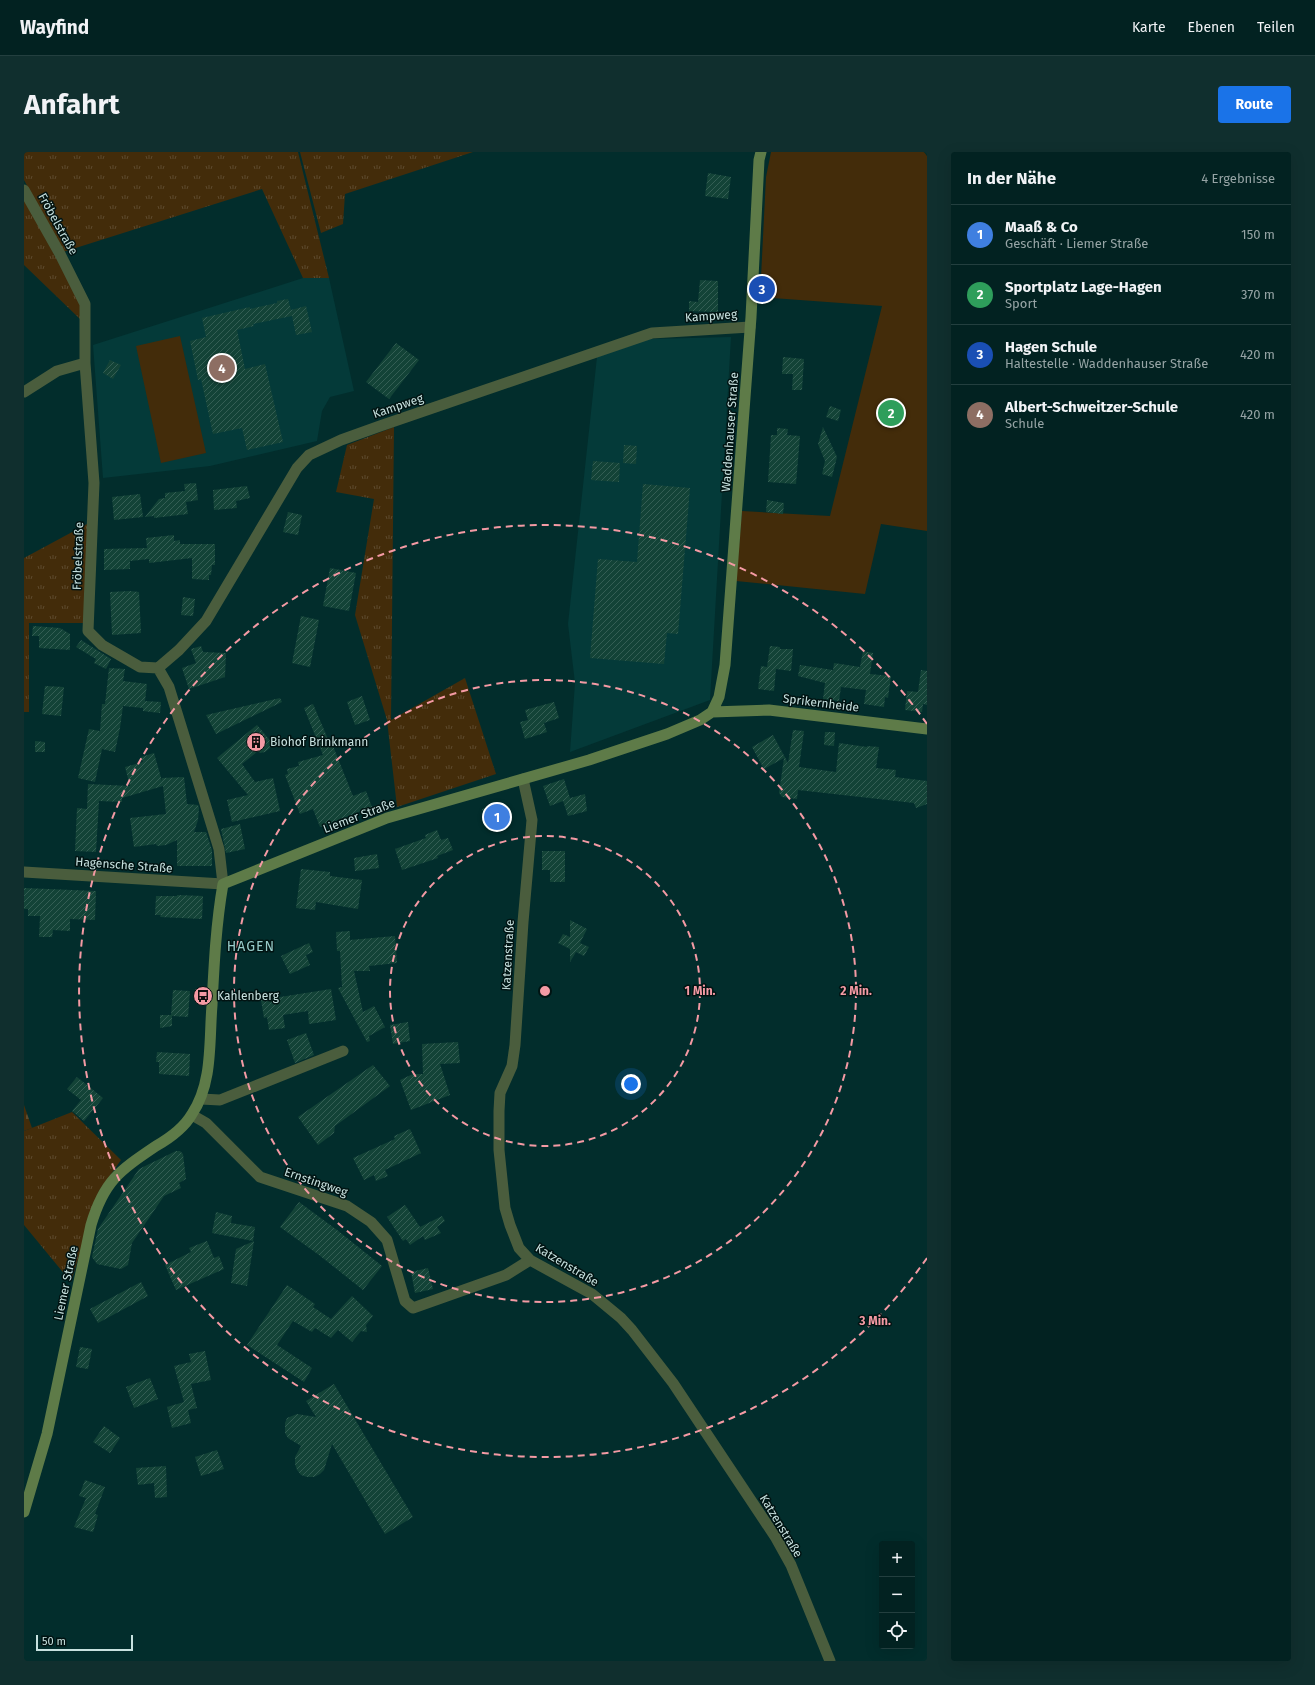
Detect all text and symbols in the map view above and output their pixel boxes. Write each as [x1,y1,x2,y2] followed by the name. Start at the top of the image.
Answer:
[20,16,89,39] text: Wayfind
[1132,19,1166,36] text: Karte
[1188,19,1235,36] text: Ebenen
[1257,19,1295,36] text: Teilen
[1218,86,1291,123] button: Route
[24,88,120,121] text: Anfahrt
[967,168,1056,189] text: In der Nähe
[1201,171,1275,186] text: 4 Ergebnisse
[35,191,81,257] street label: Fröbelstraße
[1005,218,1078,236] text: Maaß & Co
[977,227,983,242] text: 1
[1241,227,1275,242] text: 150 m
[1005,236,1148,251] text: Geschäft · Liemer Straße
[749,274,775,304] pin: 3
[1005,278,1162,296] text: Sportplatz Lage-Hagen
[977,287,983,302] text: 2
[1241,287,1275,302] text: 370 m
[1005,296,1037,311] text: Sport
[684,307,738,325] street label: Kampweg
[1005,338,1097,356] text: Hagen Schule
[977,347,983,362] text: 3
[1240,347,1275,362] text: 420 m
[209,353,235,383] pin: 4
[1005,356,1208,371] text: Haltestelle · Waddenhauser Straße
[719,372,741,492] street label: Waddenhauser Straße
[371,391,426,421] street label: Kampweg
[878,398,904,428] pin: 2
[1005,398,1178,416] text: Albert-Schweitzer-Schule
[976,407,984,422] text: 4
[1240,407,1275,422] text: 420 m
[1005,416,1044,431] text: Schule
[70,522,86,590] street label: Fröbelstraße
[782,691,860,715] street label: Sprikernheide
[245,731,267,753] building icon: Biohof Brinkmann
[270,735,368,749] place label: Biohof Brinkmann
[321,796,397,836] street label: Liemer Straße
[484,802,510,832] pin: 1
[75,855,173,875] street label: Hagensche Straße
[499,919,517,991] street label: Katzenstraße
[227,938,275,955] district label: HAGEN
[538,984,552,998] centre of rings
[684,984,716,998] text: 1 Min.
[840,984,872,998] text: 2 Min.
[192,985,214,1007] bus stop icon: Kahlenberg
[217,989,280,1003] place label: Kahlenberg
[621,1074,641,1094] your location
[283,1165,350,1200] street label: Ernstingweg
[533,1241,601,1289] street label: Katzenstraße
[51,1244,81,1322] street label: Liemer Straße
[858,1314,891,1328] text: 3 Min.
[757,1492,805,1560] street label: Katzenstraße
[879,1541,915,1649] map controls
[879,1541,915,1577] button: +
[879,1577,915,1613] button: −
[879,1613,915,1649] button: locate
[36,1633,133,1652] scale bar
[42,1635,66,1648] text: 50 m

